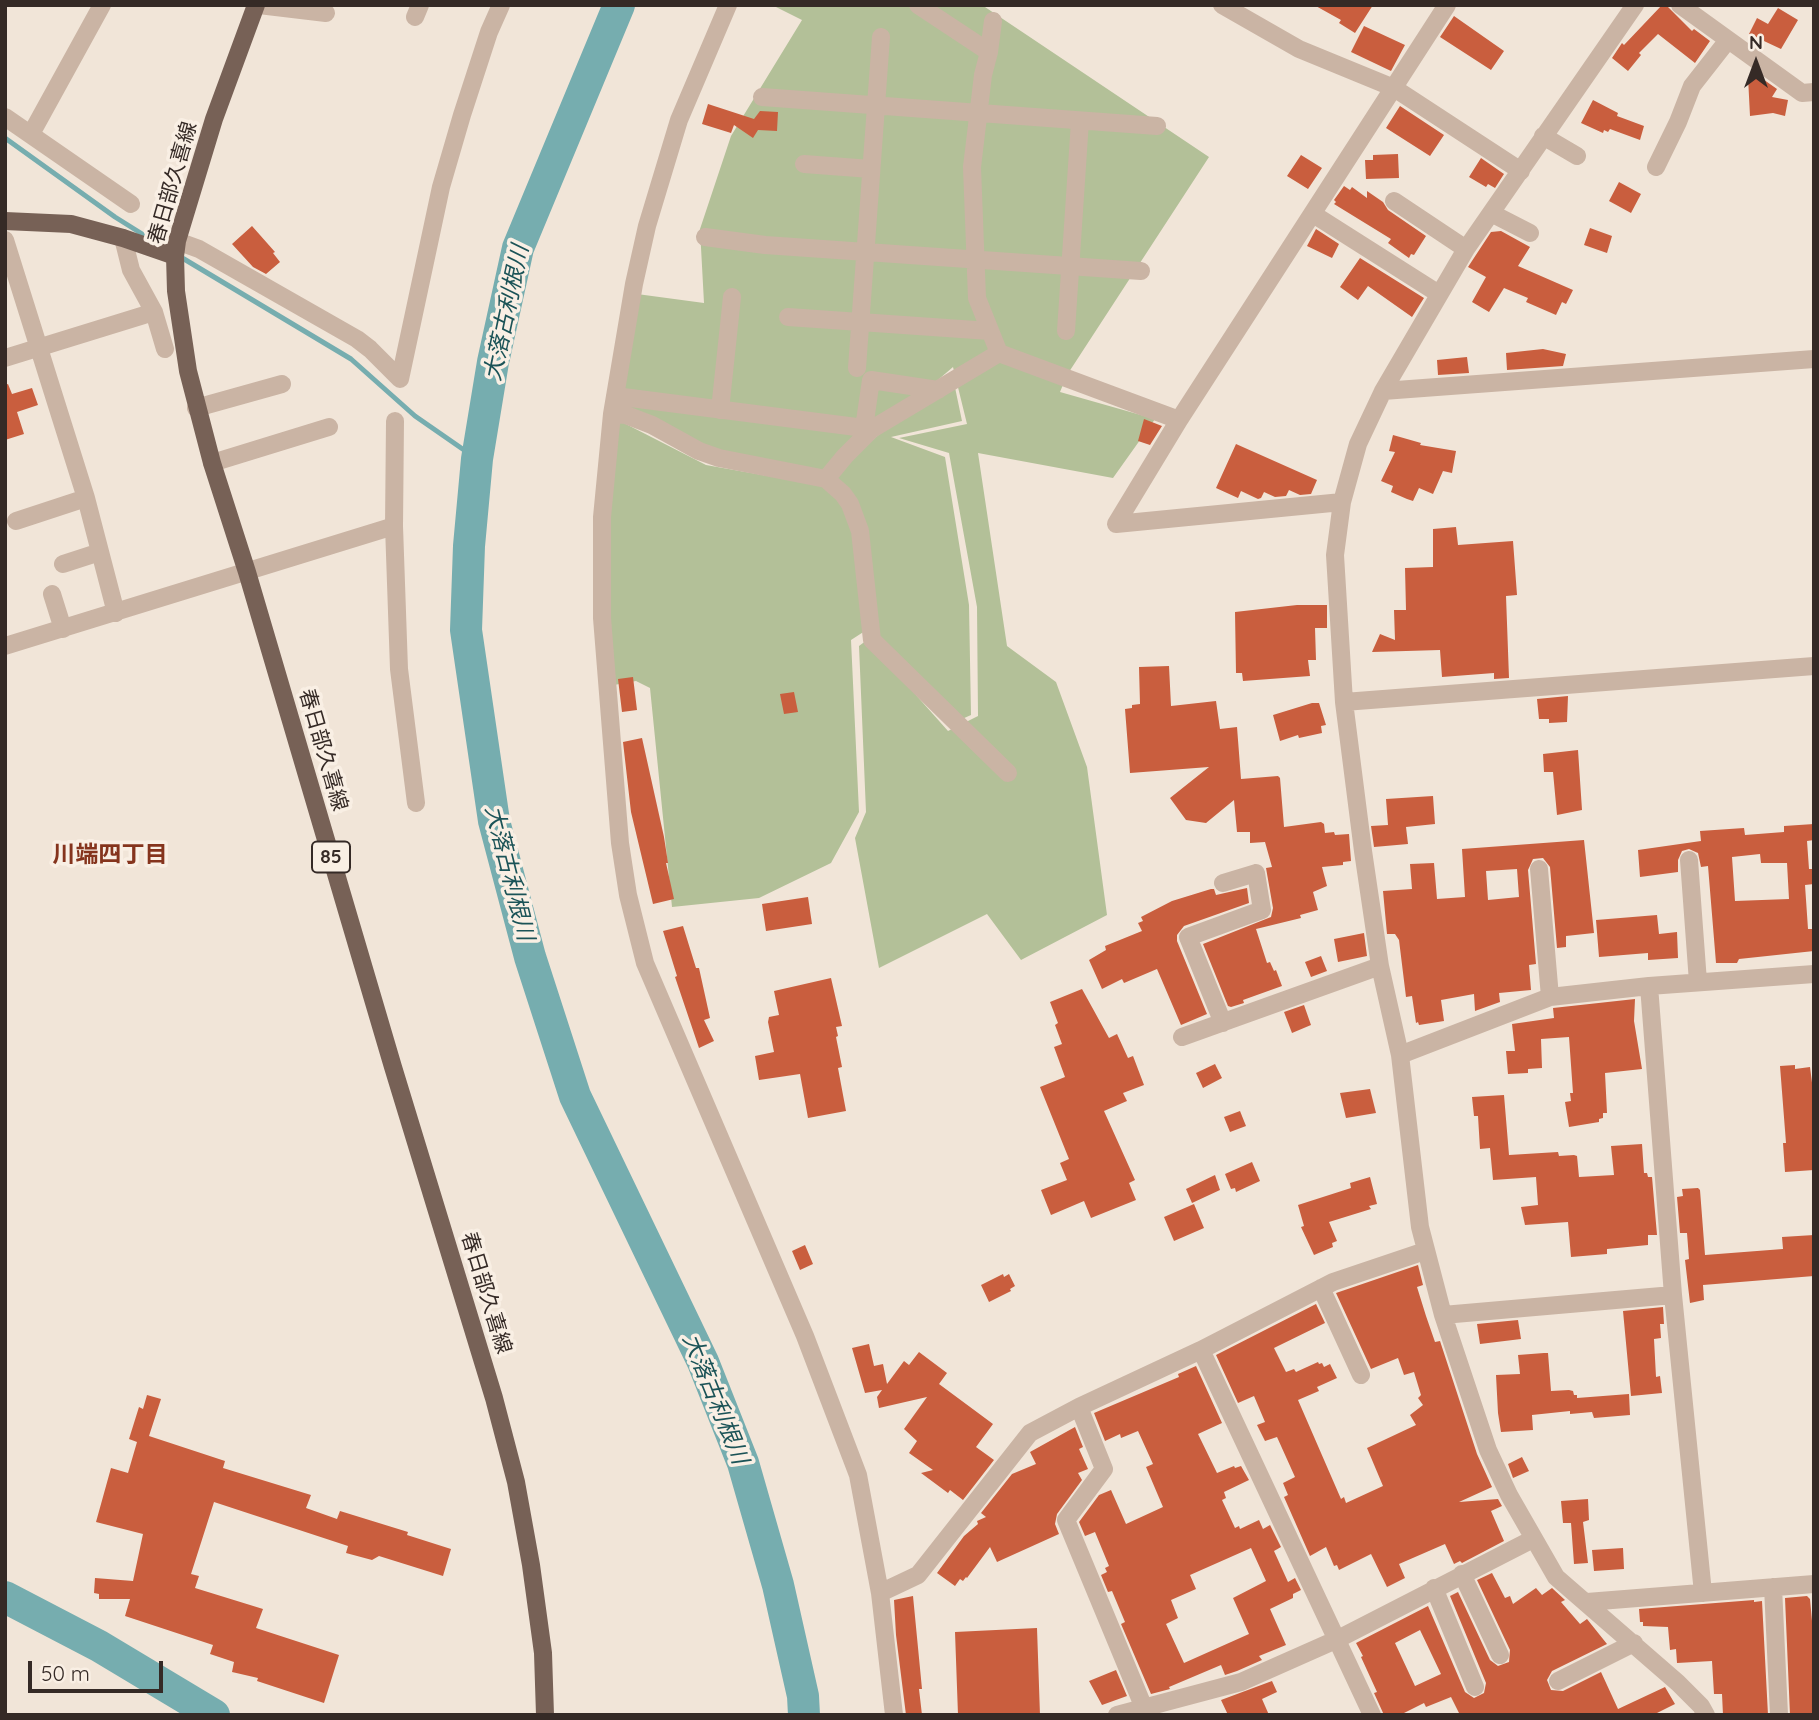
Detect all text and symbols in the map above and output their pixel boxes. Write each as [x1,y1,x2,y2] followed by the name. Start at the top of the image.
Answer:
[1721,28,1791,98] north arrow
[1749,30,1763,54] text: N
[144,119,202,247] street label: 春日部久喜線
[479,243,535,383] water label: 大落古利根川
[294,686,352,814] street label: 春日部久喜線
[479,803,539,943] water label: 大落古利根川
[53,841,167,869] district label: 川端四丁目
[312,842,350,872] road number: 85
[456,1229,516,1357] street label: 春日部久喜線
[676,1330,754,1468] water label: 大落古利根川
[32,1646,166,1690] scale bar
[41,1660,90,1686] text: 50 m

